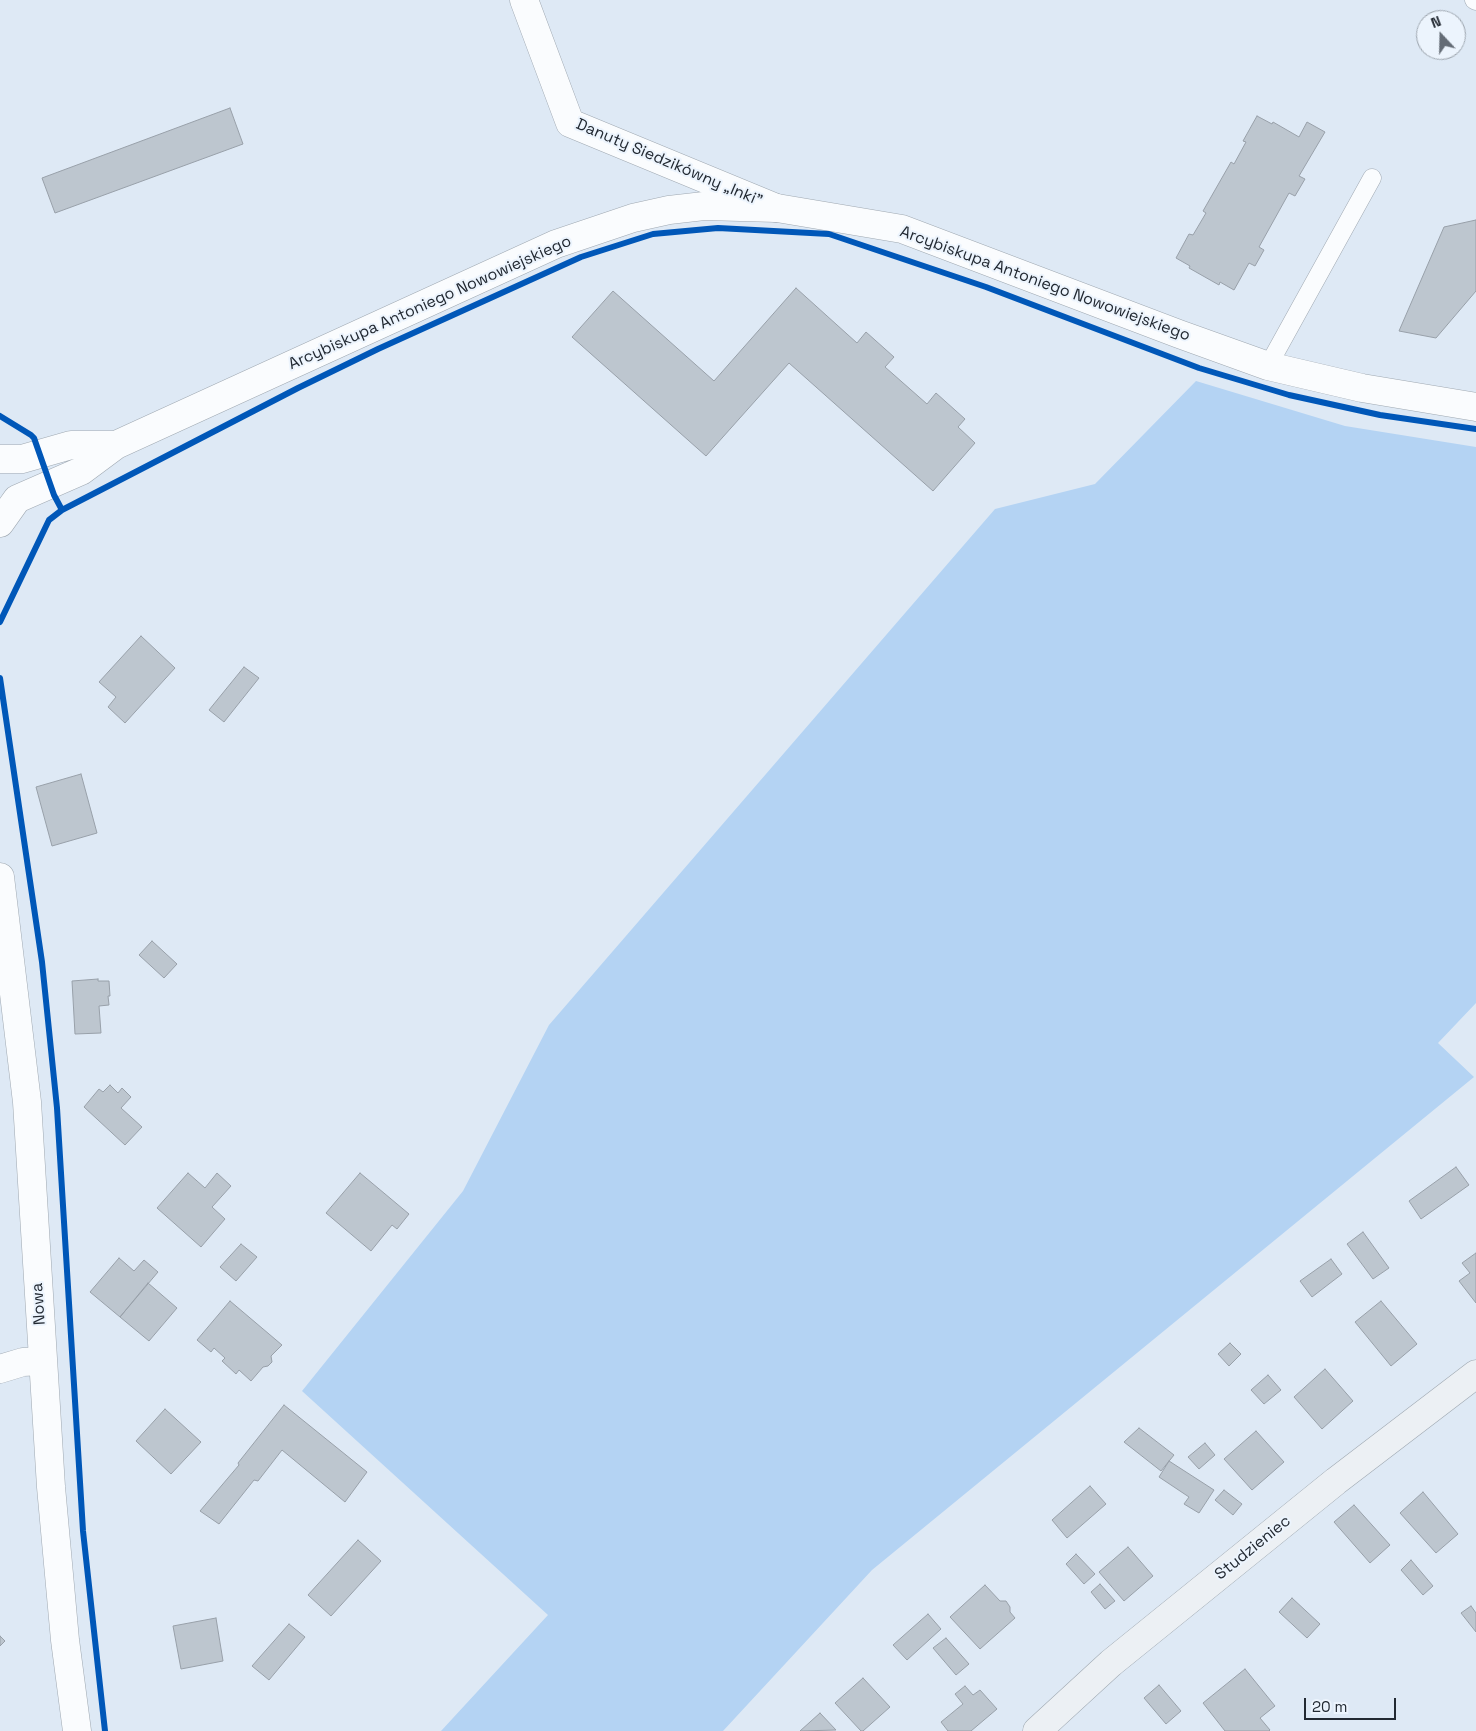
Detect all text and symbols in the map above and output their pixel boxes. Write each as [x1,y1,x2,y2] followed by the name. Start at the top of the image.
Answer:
[1416,10,1466,60] north arrow
[1428,12,1444,32] text: N
[573,115,765,211] street label: Danuty Siedzikówny „Inki”
[897,222,1193,346] street label: Arcybiskupa Antoniego Nowowiejskiego
[286,232,574,374] street label: Arcybiskupa Antoniego Nowowiejskiego
[28,1282,50,1326] street label: Nowa
[1211,1512,1295,1584] street label: Studzieniec
[1306,1688,1398,1720] scale bar
[1312,1697,1347,1716] text: 20 m

